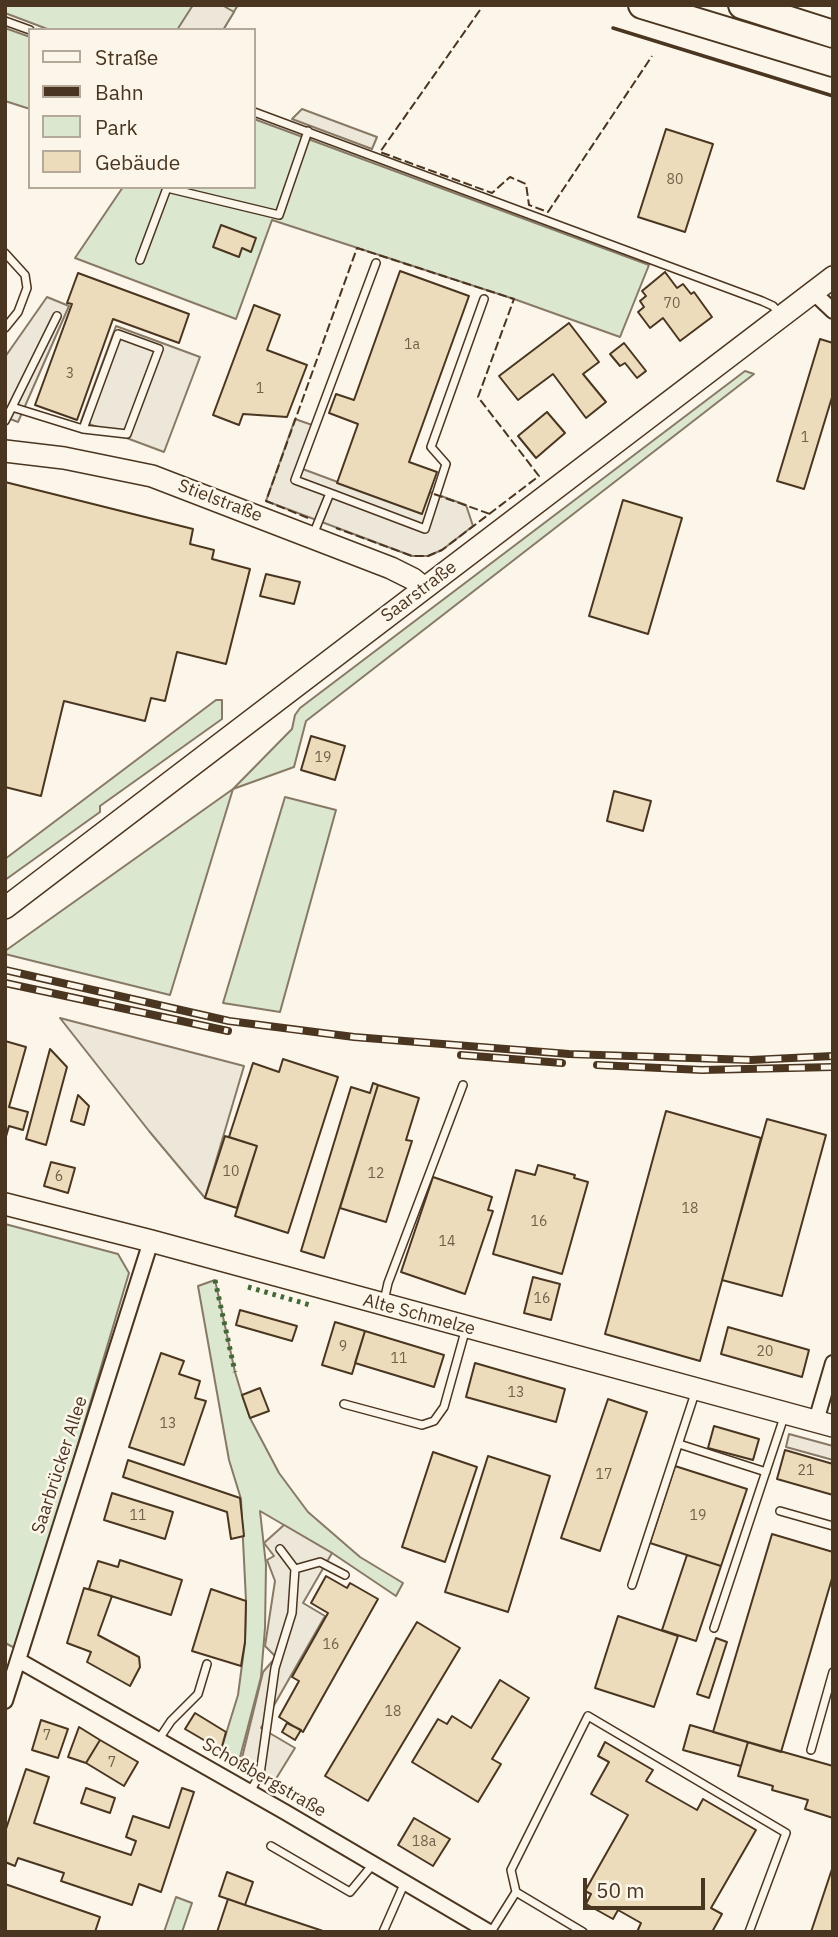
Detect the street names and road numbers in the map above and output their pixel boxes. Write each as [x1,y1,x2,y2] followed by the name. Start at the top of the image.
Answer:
[175,475,265,527] street label: Stielstraße
[377,557,461,627] street label: Saarstraße
[361,1290,477,1340] street label: Alte Schmelze
[28,1393,92,1537] street label: Saarbrücker Allee
[198,1734,330,1822] street label: Schoßbergstraße

